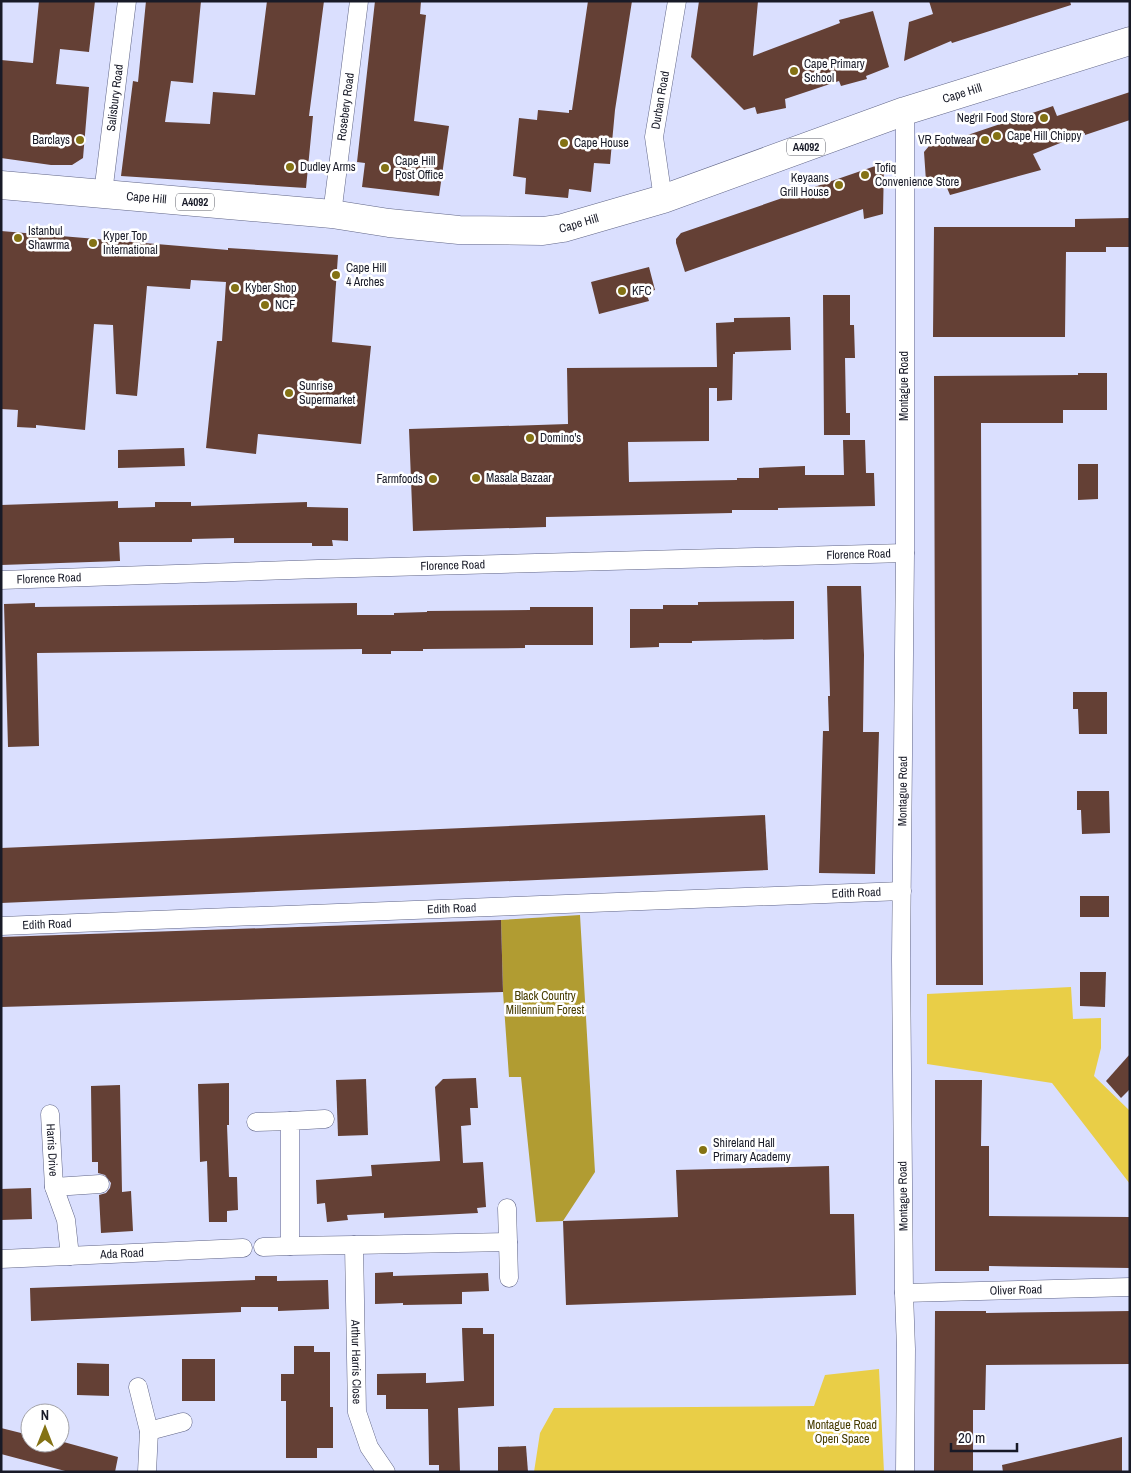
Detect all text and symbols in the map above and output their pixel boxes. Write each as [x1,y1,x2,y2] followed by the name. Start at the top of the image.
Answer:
[804,56,865,86] place label: Cape Primary School
[103,63,127,132] street label: Salisbury Road
[788,65,800,77] marker: Cape Primary School
[647,70,673,130] street label: Durban Road
[333,72,358,142] street label: Rosebery Road
[940,80,984,107] street label: Cape Hill
[957,110,1034,126] place label: Negril Food Store
[1038,112,1050,124] marker: Negril Food Store
[1007,128,1081,144] place label: Cape Hill Chippy
[991,130,1003,142] marker: Cape Hill Chippy
[32,132,70,148] place label: Barclays
[918,132,976,148] place label: VR Footwear
[74,134,86,146] marker: Barclays
[979,134,991,146] marker: VR Footwear
[574,135,629,151] place label: Cape House
[558,137,570,149] marker: Cape House
[787,138,825,156] road number: A4092
[395,153,444,183] place label: Cape Hill Post Office
[300,159,356,175] place label: Dudley Arms
[875,160,959,190] place label: Tofiq Convenience Store
[284,161,296,173] marker: Dudley Arms
[379,162,391,174] marker: Cape Hill Post Office
[859,169,871,181] marker: Tofiq Convenience Store
[780,170,829,200] place label: Keyaans Grill House
[833,179,845,191] marker: Keyaans Grill House
[126,188,167,207] street label: Cape Hill
[176,193,214,210] road number: A4092
[558,210,600,236] street label: Cape Hill
[28,223,70,253] place label: Istanbul Shawrma
[103,228,158,258] place label: Kyper Top International
[12,232,24,244] marker: Istanbul Shawrma
[87,237,99,249] marker: Kyper Top International
[346,260,386,290] place label: Cape Hill 4 Arches
[330,269,342,281] marker: Cape Hill 4 Arches
[245,280,296,296] place label: Kyber Shop
[229,282,241,294] marker: Kyber Shop
[632,283,652,299] place label: KFC
[616,285,628,297] marker: KFC
[275,297,295,313] place label: NCF
[259,299,271,311] marker: NCF
[896,351,912,421] street label: Montague Road
[299,378,356,408] place label: Sunrise Supermarket
[283,387,295,399] marker: Sunrise Supermarket
[540,430,581,446] place label: Domino's
[524,432,536,444] marker: Domino's
[486,470,552,486] place label: Masala Bazaar
[376,471,423,487] place label: Farmfoods
[470,472,482,484] marker: Masala Bazaar
[427,473,439,485] marker: Farmfoods
[826,545,891,563] street label: Florence Road
[420,556,485,574] street label: Florence Road
[16,569,82,587] street label: Florence Road
[894,756,911,826] street label: Montague Road
[831,884,881,902] street label: Edith Road
[427,900,477,917] street label: Edith Road
[22,915,72,933] street label: Edith Road
[506,988,584,1018] park label: Black Country Millennium Forest
[43,1123,61,1177] street label: Harris Drive
[713,1135,791,1165] place label: Shireland Hall Primary Academy
[697,1144,709,1156] marker: Shireland Hall Primary Academy
[894,1161,912,1231] street label: Montague Road
[99,1245,144,1263] street label: Ada Road
[989,1281,1042,1299] street label: Oliver Road
[347,1319,365,1404] street label: Arthur Harris Close
[20,1403,70,1453] north arrow
[41,1406,49,1424] text: N
[807,1417,877,1447] park label: Montague Road Open Space
[951,1420,1017,1452] scale bar
[958,1427,985,1448] text: 20 m

